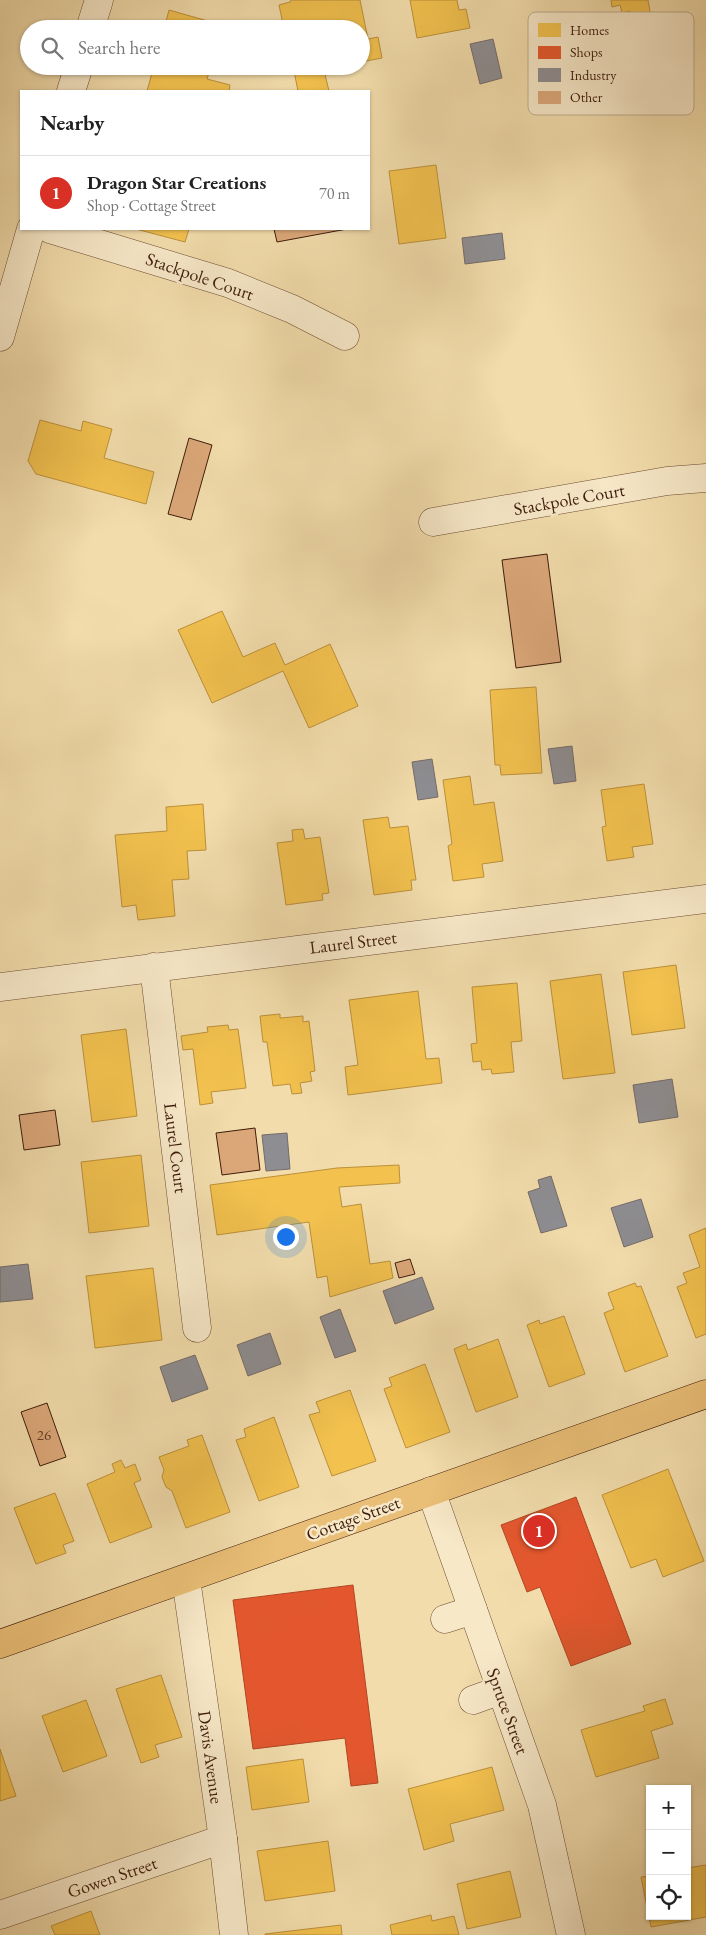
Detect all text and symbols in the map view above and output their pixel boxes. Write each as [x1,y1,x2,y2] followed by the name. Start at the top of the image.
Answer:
[528,12,694,115] legend
[20,20,370,75] search box
[570,21,610,39] text: Homes
[38,34,66,62] icon: search
[78,35,160,60] text: Search here
[570,43,603,61] text: Shops
[570,66,617,84] text: Industry
[570,88,603,106] text: Other
[40,109,104,136] text: Nearby
[87,170,266,195] text: Dragon Star Creations
[52,183,60,204] text: 1
[319,183,350,204] text: 70 m
[87,195,216,216] text: Shop · Cottage Street
[143,247,257,305] street label: Stackpole Court
[511,478,627,520] street label: Stackpole Court
[308,925,398,959] street label: Laurel Street
[159,1101,193,1195] street label: Laurel Court
[273,1224,299,1250] your location
[37,1425,51,1444] house number: 26
[303,1490,403,1546] street label: Cottage Street
[523,1512,555,1550] pin: 1
[482,1665,534,1758] street label: Spruce Street
[193,1709,229,1805] street label: Davis Avenue
[646,1785,691,1920] map controls
[646,1785,691,1830] button: +
[646,1830,691,1875] button: −
[64,1851,160,1903] street label: Gowen Street
[646,1875,691,1920] button: locate

